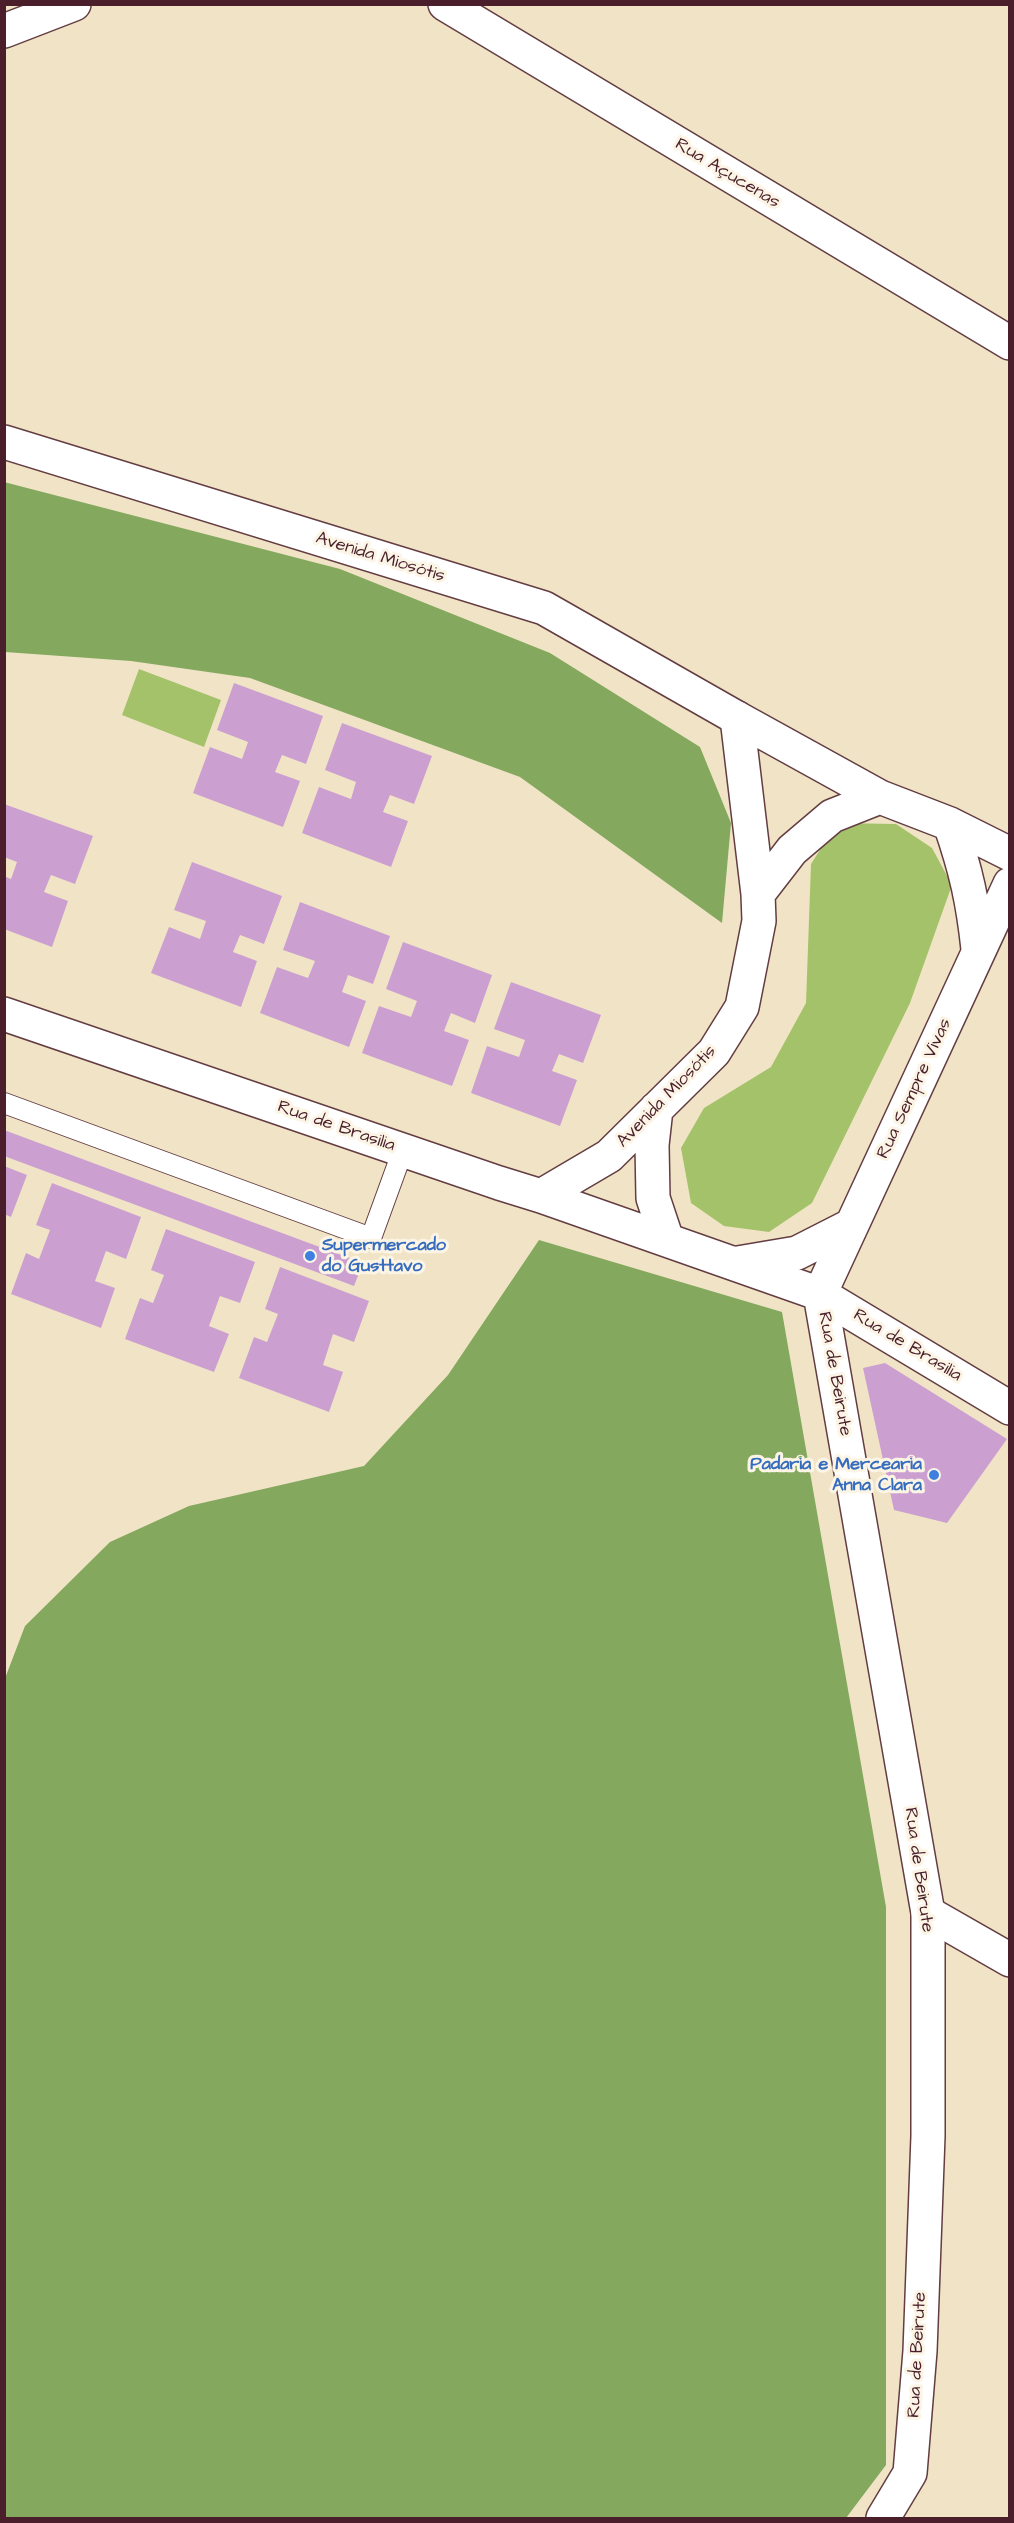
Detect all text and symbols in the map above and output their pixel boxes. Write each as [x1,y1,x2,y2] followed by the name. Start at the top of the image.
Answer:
[671,134,783,214] street label: Rua Açucenas
[313,528,447,588] street label: Avenida Miosótis
[873,1016,957,1162] street label: Rua Sempre Vivas
[613,1041,721,1153] street label: Avenida Miosótis
[274,1097,398,1157] street label: Rua de Brasilia
[322,1235,446,1278] place label: Supermercado do Gusttavo
[303,1249,317,1263] marker: Supermercado do Gusttavo
[849,1305,965,1387] street label: Rua de Brasilia
[812,1310,856,1438] street label: Rua de Beirute
[750,1454,922,1496] place label: Padaria e Mercearia Anna Clara
[927,1468,941,1482] marker: Padaria e Mercearia Anna Clara
[899,1806,937,1934] street label: Rua de Beirute
[904,2292,932,2418] street label: Rua de Beirute

